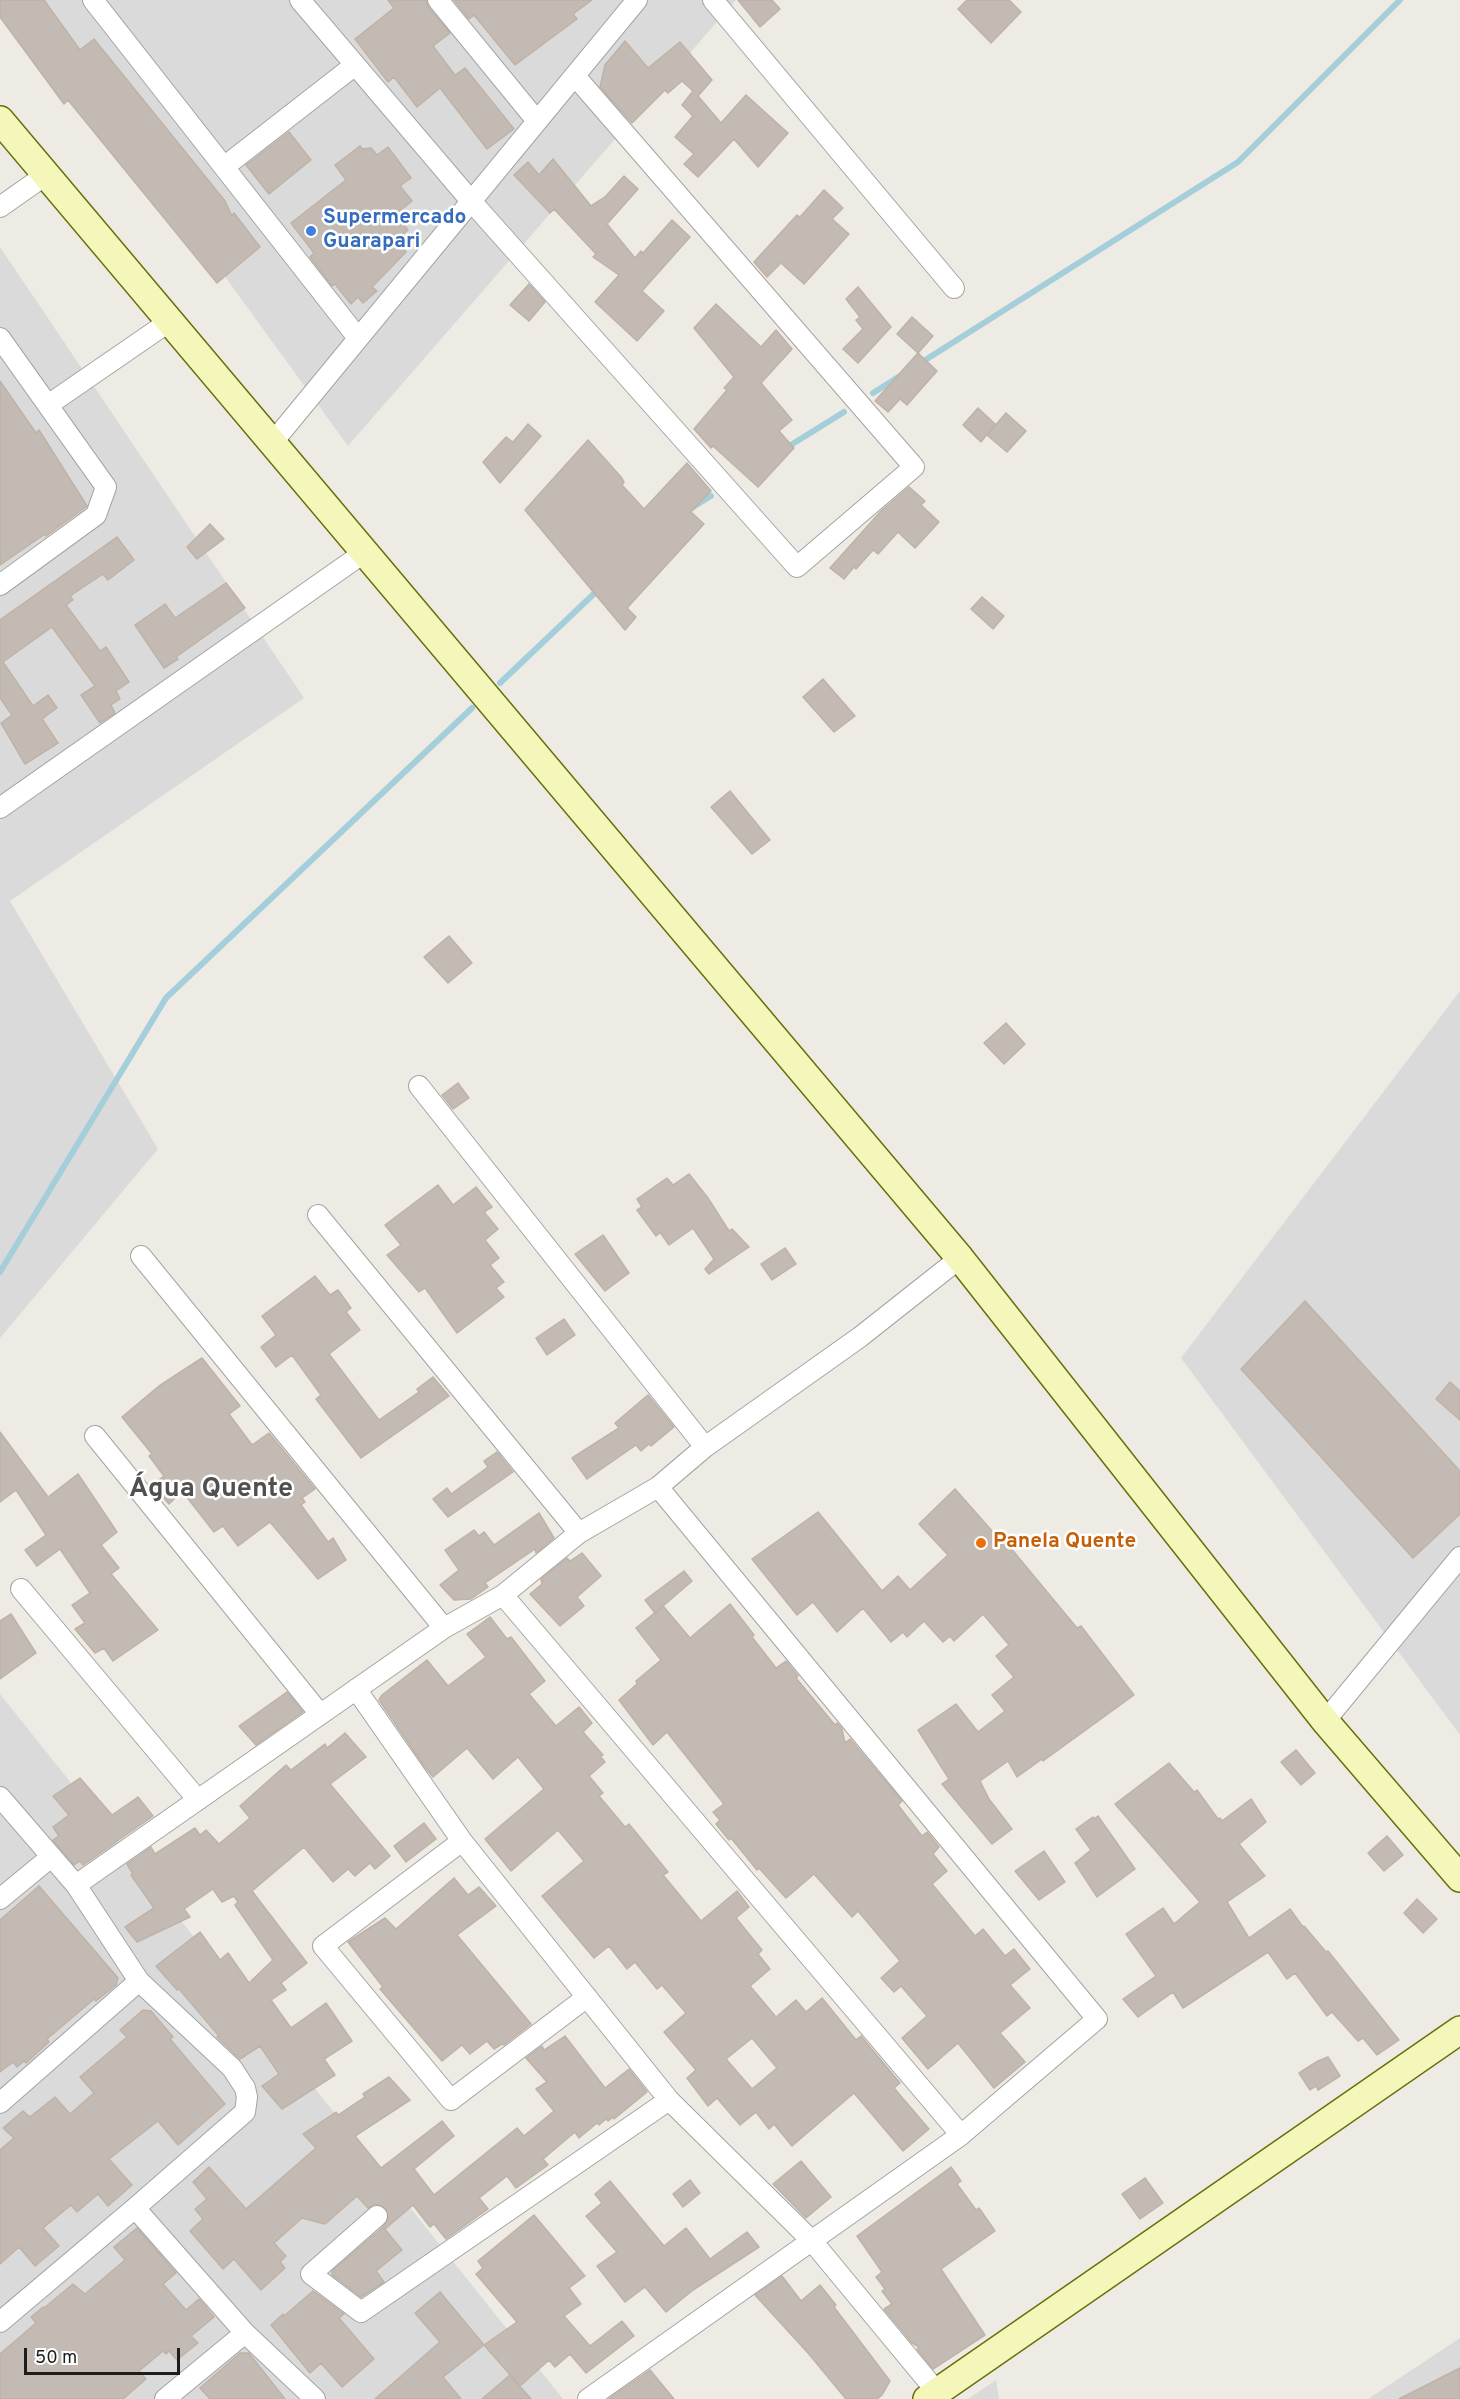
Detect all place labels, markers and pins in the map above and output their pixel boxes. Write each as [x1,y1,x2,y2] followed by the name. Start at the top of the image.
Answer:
[323,206,466,256] place label: Supermercado Guarapari
[304,224,318,238] marker: Supermercado Guarapari
[993,1530,1136,1556] place label: Panela Quente
[974,1536,988,1550] marker: Panela Quente

